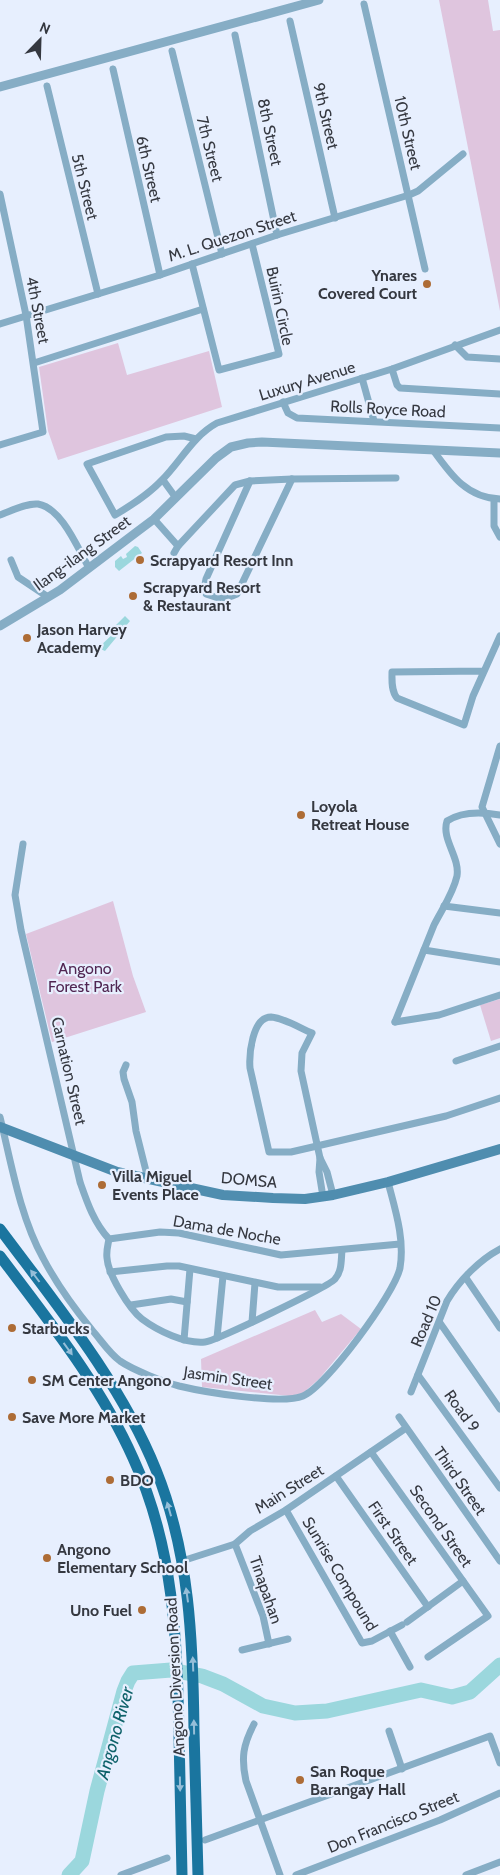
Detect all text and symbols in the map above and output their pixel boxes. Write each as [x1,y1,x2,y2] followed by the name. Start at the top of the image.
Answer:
[15,15,65,65] north arrow
[37,18,53,38] text: N
[309,81,343,152] street label: 9th Street
[390,94,426,172] street label: 10th Street
[254,97,287,168] street label: 8th Street
[193,114,227,184] street label: 7th Street
[132,134,166,205] street label: 6th Street
[68,152,103,223] street label: 5th Street
[166,206,299,266] street label: M. L. Quezon Street
[262,265,298,347] street label: Buirin Circle
[318,266,417,303] place label: Ynares Covered Court
[22,275,54,346] street label: 4th Street
[421,278,433,290] marker: Ynares Covered Court
[257,357,357,405] street label: Luxury Avenue
[330,396,446,422] street label: Rolls Royce Road
[30,511,135,595] street label: Ilang-ilang Street
[150,551,293,570] place label: Scrapyard Resort Inn
[134,554,146,566] marker: Scrapyard Resort Inn
[143,578,261,615] place label: Scrapyard Resort & Restaurant
[127,590,139,602] marker: Scrapyard Resort & Restaurant
[36,620,127,657] place label: Jason Harvey Academy
[21,632,33,644] marker: Jason Harvey Academy
[311,797,409,834] place label: Loyola Retreat House
[295,809,307,821] marker: Loyola Retreat House
[48,959,123,996] park label: Angono Forest Park
[47,1015,91,1127] street label: Carnation Street
[112,1167,199,1204] place label: Villa Miguel Events Place
[220,1168,278,1192] street label: DOMSA
[96,1179,108,1191] marker: Villa Miguel Events Place
[172,1211,282,1249] street label: Dama de Noche
[30,1269,40,1283] one-way arrow
[407,1292,445,1350] street label: Road 10
[22,1319,90,1338] place label: Starbucks
[6,1322,18,1334] marker: Starbucks
[63,1342,73,1356] one-way arrow
[181,1362,274,1394] street label: Jasmin Street
[42,1371,171,1390] place label: SM Center Angono
[26,1374,38,1386] marker: SM Center Angono
[440,1386,484,1436] street label: Road 9
[22,1408,146,1427] place label: Save More Market
[6,1411,18,1423] marker: Save More Market
[430,1443,491,1519] street label: Third Street
[251,1460,327,1518] street label: Main Street
[120,1471,154,1490] place label: BDO
[104,1474,116,1486] marker: BDO
[406,1481,477,1571] street label: Second Street
[364,1497,422,1569] street label: First Street
[164,1501,172,1516] one-way arrow
[298,1513,382,1635] street label: Sunrise Compound
[57,1540,188,1577] place label: Angono Elementary School
[41,1552,53,1564] marker: Angono Elementary School
[246,1554,286,1626] street label: Tinapahan
[183,1586,191,1602] one-way arrow
[161,1597,189,1757] street label: Angono Diversion Road
[70,1601,132,1620] place label: Uno Fuel
[136,1604,148,1616] marker: Uno Fuel
[188,1656,196,1672] one-way arrow
[91,1683,139,1783] water label: Angono River
[190,1719,198,1735] one-way arrow
[310,1762,406,1799] place label: San Roque Barangay Hall
[294,1774,306,1786] marker: San Roque Barangay Hall
[176,1777,184,1793] one-way arrow
[325,1787,462,1857] street label: Don Francisco Street

